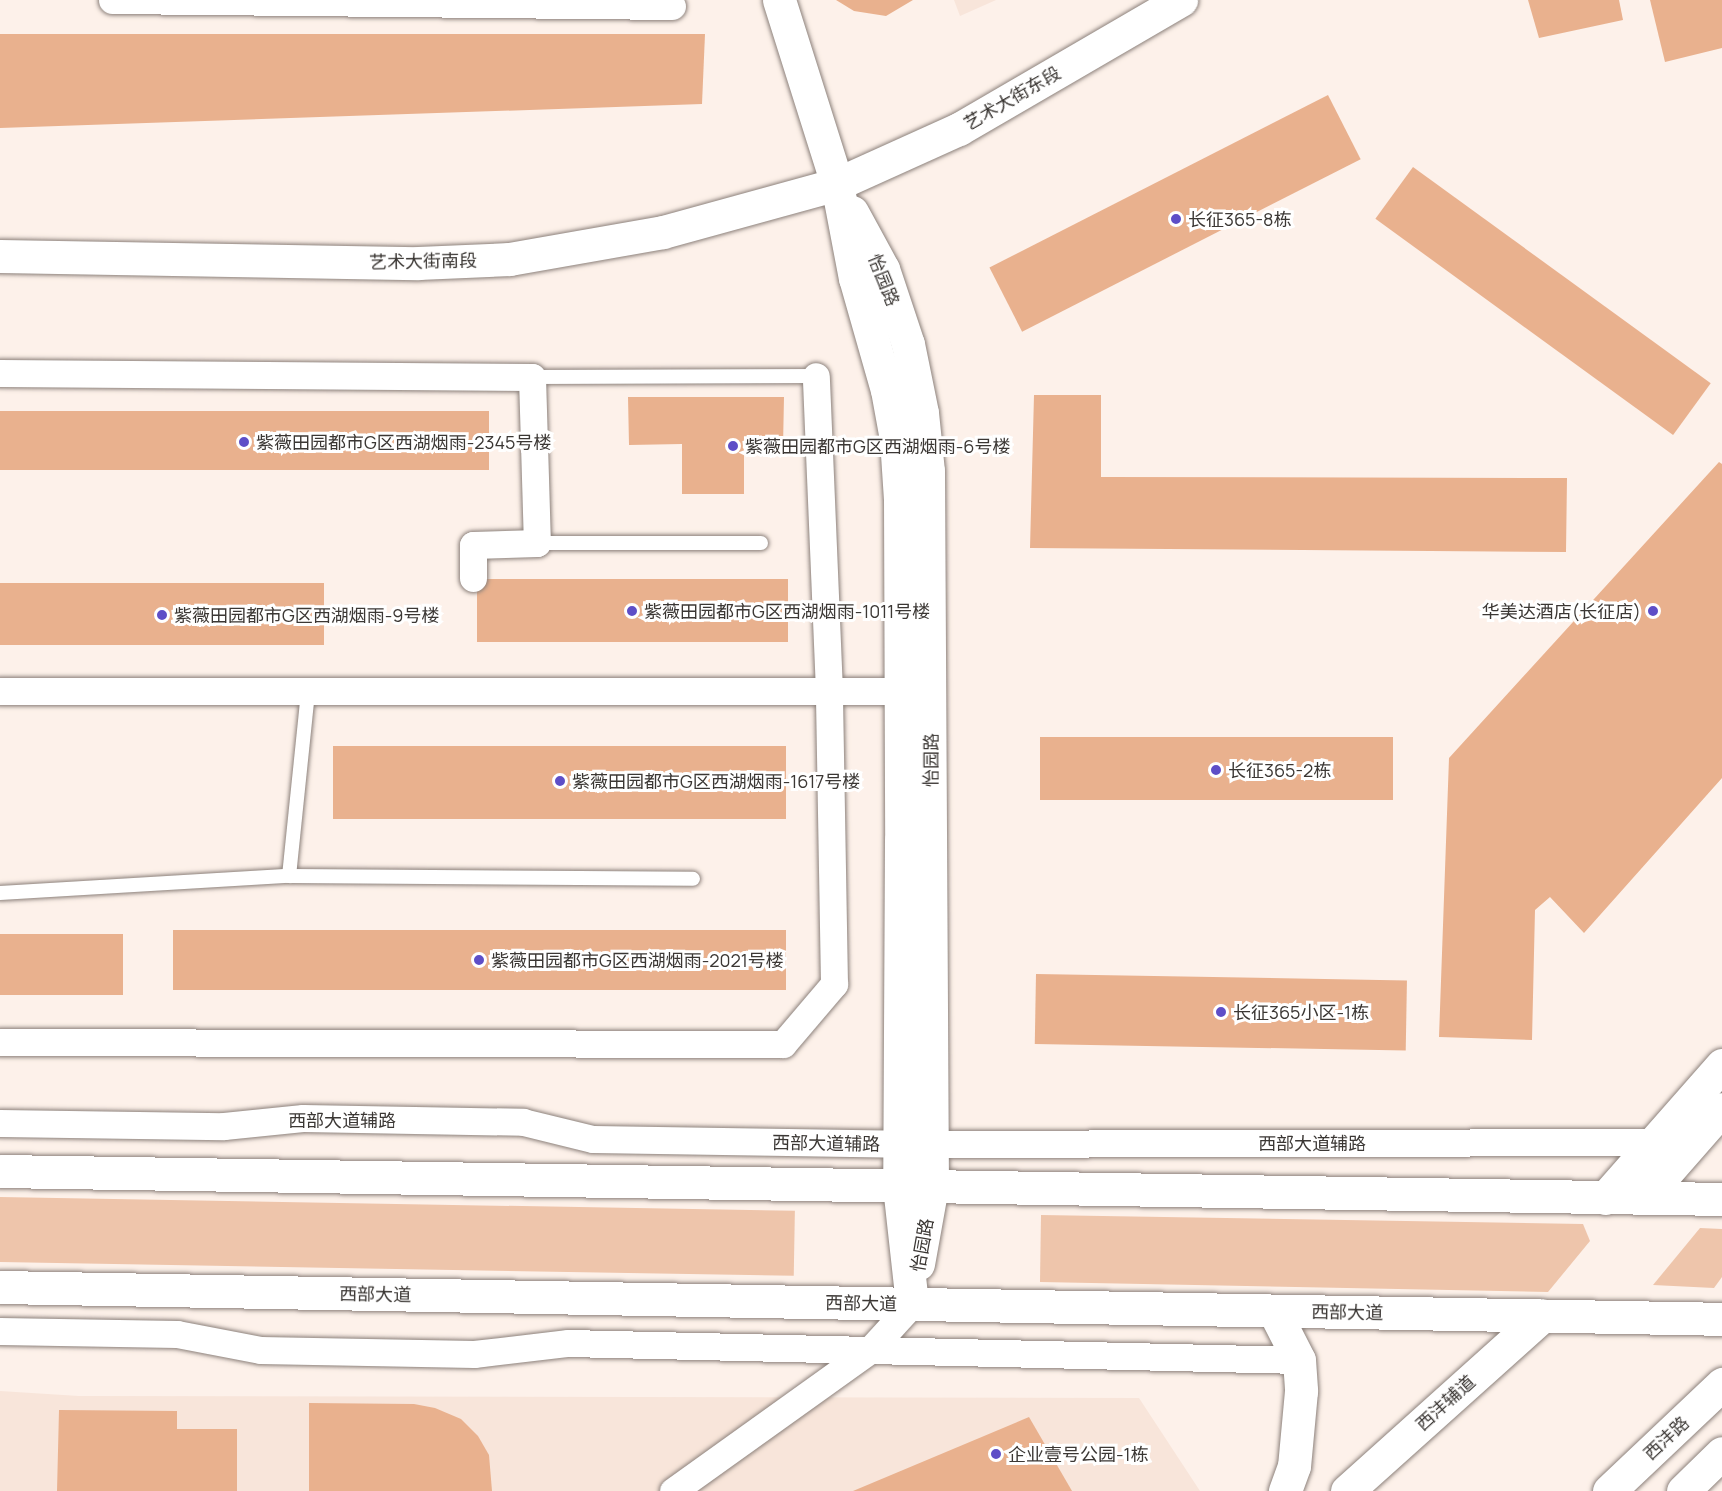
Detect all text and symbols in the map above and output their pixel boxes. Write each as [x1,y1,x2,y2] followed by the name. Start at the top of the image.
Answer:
[960,62,1064,134] street label: 艺术大街东段
[1188,208,1292,230] place label: 长征365-8栋
[1169,212,1183,226] marker: 长征365-8栋
[369,249,477,273] street label: 艺术大街南段
[864,251,904,309] street label: 怡园路
[256,431,551,453] place label: 紫薇田园都市G区西湖烟雨-2345号楼
[237,435,251,449] marker: 紫薇田园都市G区西湖烟雨-2345号楼
[745,435,1010,457] place label: 紫薇田园都市G区西湖烟雨-6号楼
[726,439,740,453] marker: 紫薇田园都市G区西湖烟雨-6号楼
[644,600,930,622] place label: 紫薇田园都市G区西湖烟雨-1011号楼
[1482,600,1641,622] place label: 华美达酒店(长征店)
[174,604,439,626] place label: 紫薇田园都市G区西湖烟雨-9号楼
[625,604,639,618] marker: 紫薇田园都市G区西湖烟雨-1011号楼
[1646,604,1660,618] marker: 华美达酒店(长征店)
[155,608,169,622] marker: 紫薇田园都市G区西湖烟雨-9号楼
[920,733,942,787] street label: 怡园路
[1228,759,1331,781] place label: 长征365-2栋
[1209,763,1223,777] marker: 长征365-2栋
[572,770,860,792] place label: 紫薇田园都市G区西湖烟雨-1617号楼
[553,774,567,788] marker: 紫薇田园都市G区西湖烟雨-1617号楼
[491,949,784,971] place label: 紫薇田园都市G区西湖烟雨-2021号楼
[472,953,486,967] marker: 紫薇田园都市G区西湖烟雨-2021号楼
[1233,1001,1369,1023] place label: 长征365小区-1栋
[1214,1005,1228,1019] marker: 长征365小区-1栋
[288,1109,396,1131] street label: 西部大道辅路
[772,1131,880,1155] street label: 西部大道辅路
[1258,1132,1366,1154] street label: 西部大道辅路
[907,1217,937,1273] street label: 怡园路
[339,1283,411,1305] street label: 西部大道
[825,1292,897,1314] street label: 西部大道
[1311,1301,1383,1323] street label: 西部大道
[1411,1371,1479,1435] street label: 西沣辅道
[1639,1412,1693,1464] street label: 西沣路
[1008,1443,1149,1465] place label: 企业壹号公园-1栋
[989,1447,1003,1461] marker: 企业壹号公园-1栋

